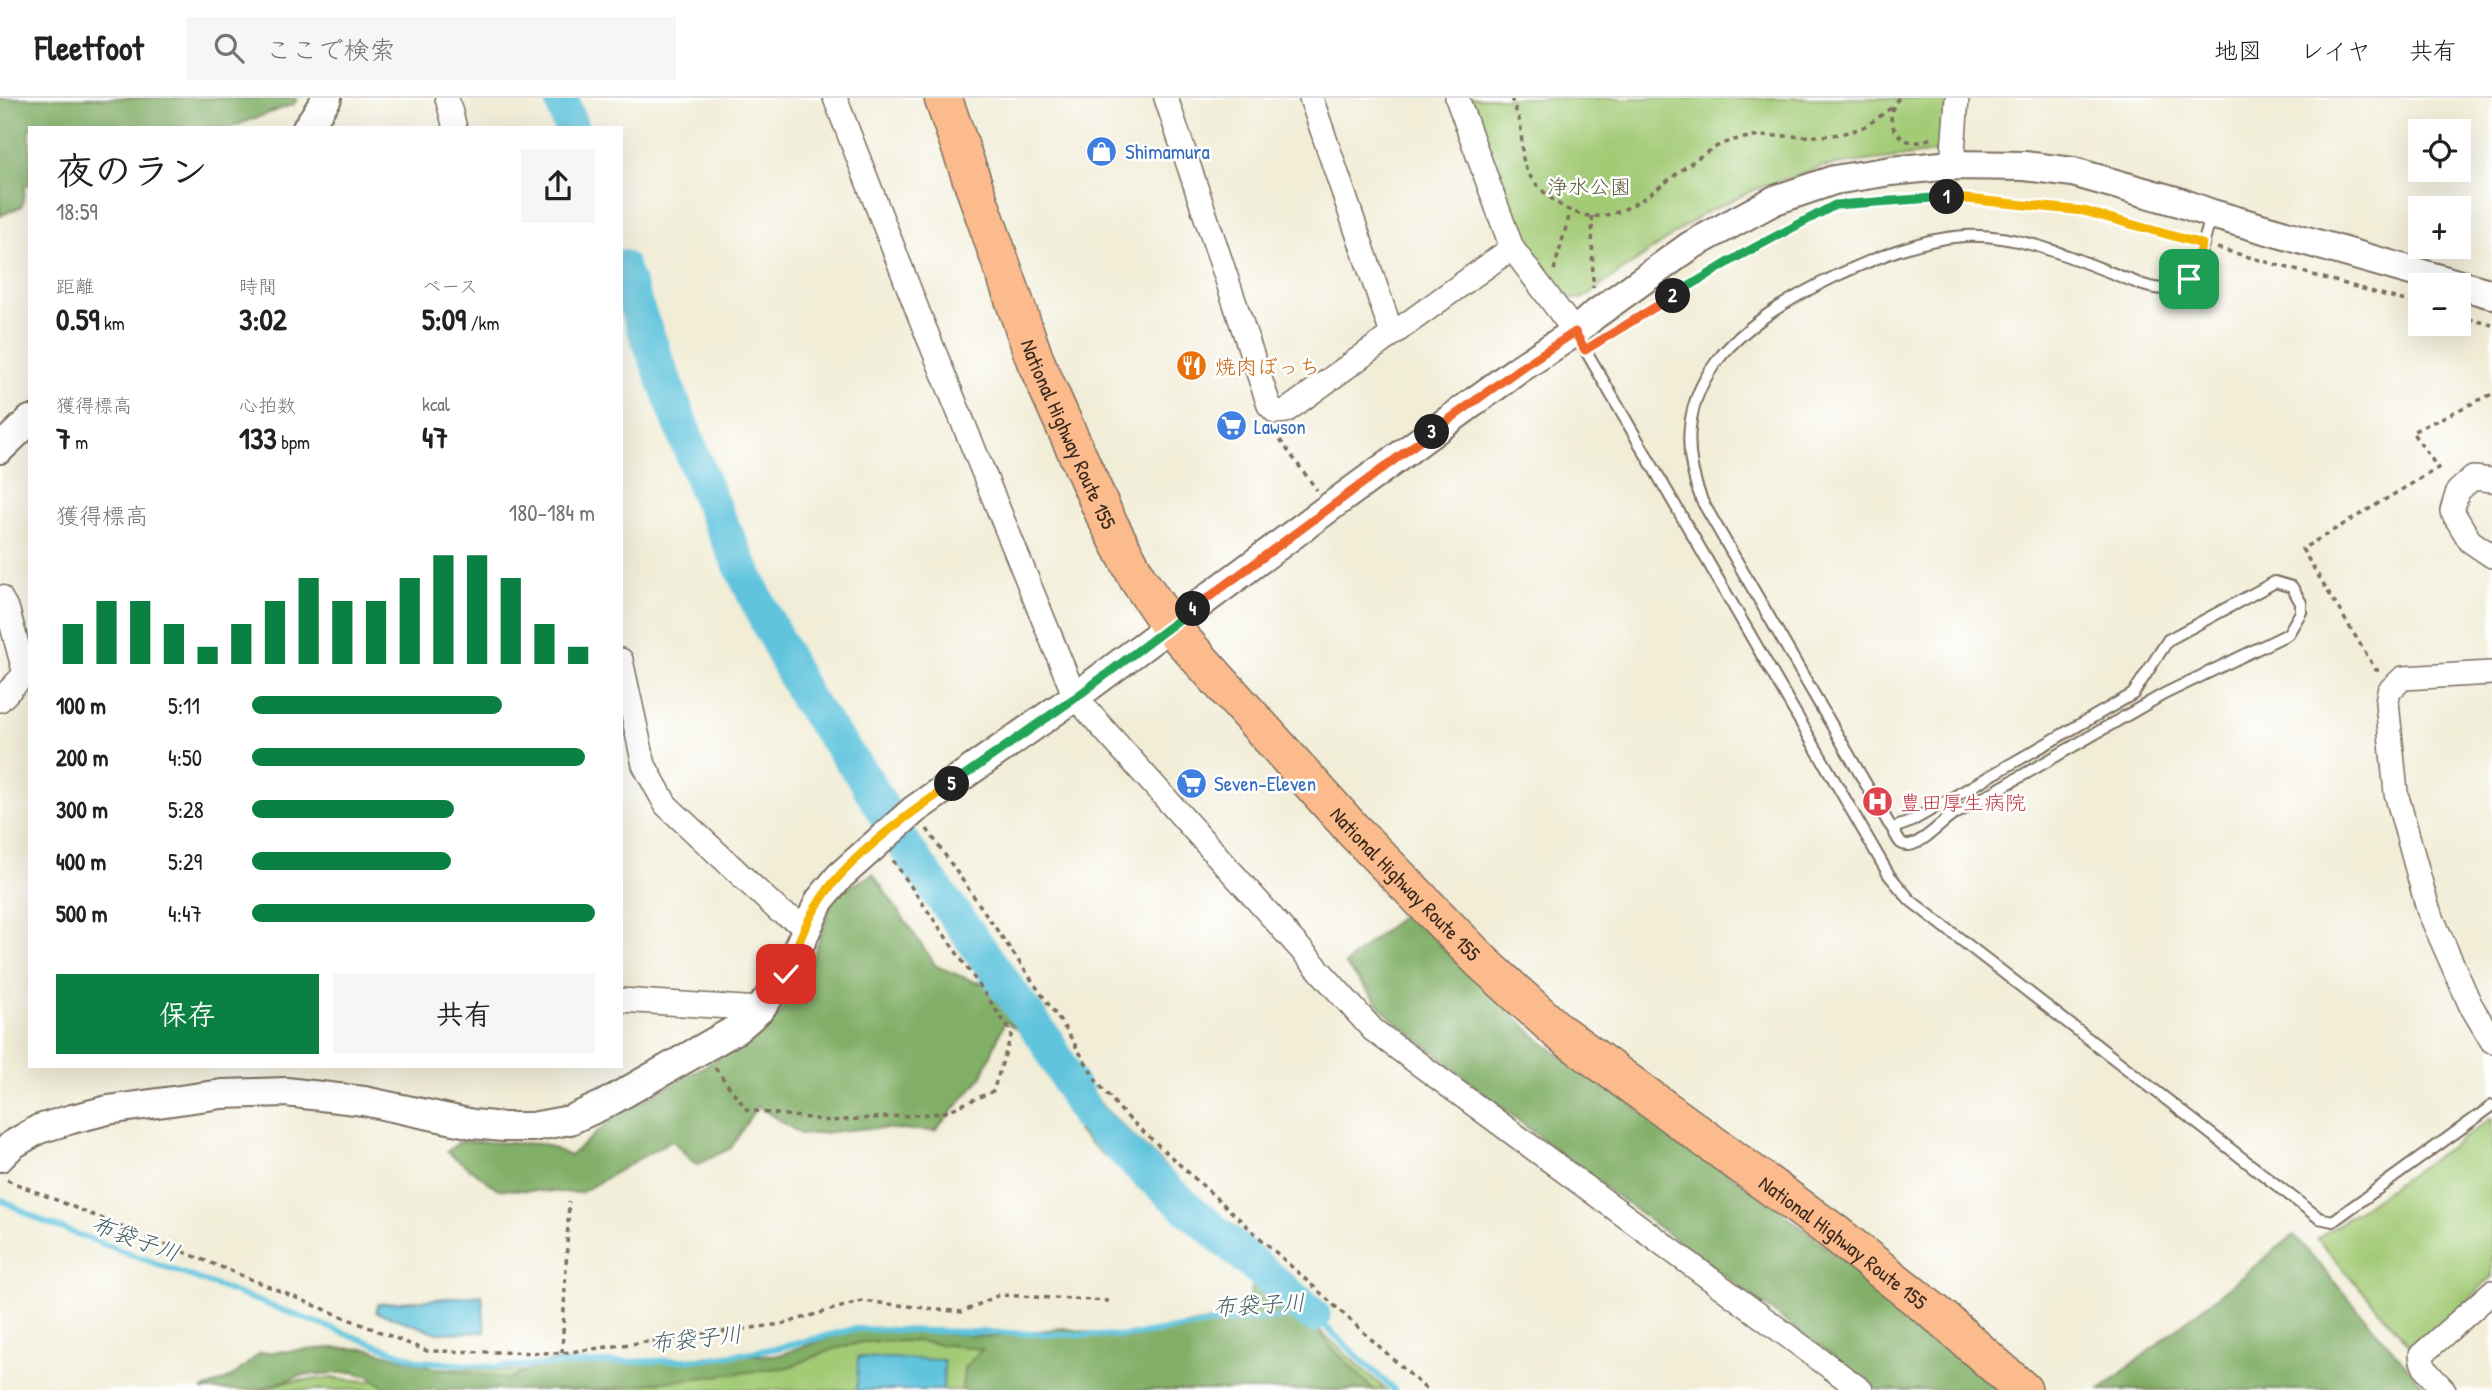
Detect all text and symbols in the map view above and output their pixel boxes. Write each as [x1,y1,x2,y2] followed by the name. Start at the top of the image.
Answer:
[186,17,676,80] search box
[35,26,144,70] text: Fleetfoot
[210,29,248,67] icon: search
[266,32,396,67] text: ここで検索
[2214,34,2262,66] text: 地図
[2300,34,2371,66] text: レイヤ
[2409,34,2457,66] text: 共有
[2408,119,2471,336] map controls
[2408,119,2471,182] button: locate
[1085,134,1119,168] shop icon: Shimamura
[1125,137,1210,166] place label: Shimamura
[56,144,208,196] text: 夜のラン
[521,149,595,223] button: share
[1547,172,1631,201] park label: 浄水公園
[1930,180,1965,214] pin: 1
[1943,183,1950,209] text: 1
[56,196,98,227] text: 18:59
[2408,196,2471,259] button: +
[2159,249,2219,309] pin
[2170,260,2208,298] icon: arrive
[56,273,94,299] text: 距離
[239,273,277,299] text: 時間
[422,273,478,299] text: ペース
[2408,273,2471,336] button: −
[1656,278,1690,314] pin: 2
[1668,282,1677,308] text: 2
[56,299,100,339] text: 0.59
[239,299,287,339] text: 3:02
[422,299,466,339] text: 5:09
[100,310,125,336] text: km
[466,310,499,336] text: /km
[1014,335,1124,534] street label: National Highway Route 155
[1175,349,1209,383] restaurant icon: 焼肉ぼっち
[1215,352,1320,381] place label: 焼肉ぼっち
[422,391,450,417] text: kcal
[56,392,132,418] text: 獲得標高
[239,392,296,418] text: 心拍数
[1214,409,1248,443] supermarket icon: Lawson
[1254,412,1306,441] place label: Lawson
[1414,414,1450,450] pin: 3
[422,417,448,457] text: 47
[56,418,71,458] text: 7
[239,418,277,458] text: 133
[1427,418,1436,444] text: 3
[71,429,88,455] text: m
[277,429,310,455] text: bpm
[509,497,595,528] text: 180–184 m
[56,500,148,531] text: 獲得標高
[1176,592,1210,626] pin: 4
[1189,595,1196,621] text: 4
[56,690,106,721] text: 100 m
[168,690,200,721] text: 5:11
[56,742,108,773] text: 200 m
[168,742,202,773] text: 4:50
[934,766,970,802] pin: 5
[1174,766,1208,800] supermarket icon: Seven-Eleven
[1214,769,1316,798] place label: Seven-Eleven
[947,770,956,796] text: 5
[1860,785,1894,819] hospital icon: 豊田厚生病院
[1900,788,2026,817] place label: 豊田厚生病院
[56,794,108,825] text: 300 m
[168,794,204,825] text: 5:28
[1324,800,1488,967] street label: National Highway Route 155
[56,846,106,877] text: 400 m
[168,846,202,877] text: 5:29
[56,898,107,929] text: 500 m
[168,898,202,929] text: 4:47
[756,944,816,1004] pin
[767,955,805,993] icon: check
[56,974,319,1054] button: 保存
[333,974,595,1054] button: 共有
[1754,1168,1934,1316] street label: National Highway Route 155
[87,1208,185,1268] water label: 布袋子川
[1212,1286,1306,1322] water label: 布袋子川
[649,1318,743,1358] water label: 布袋子川

